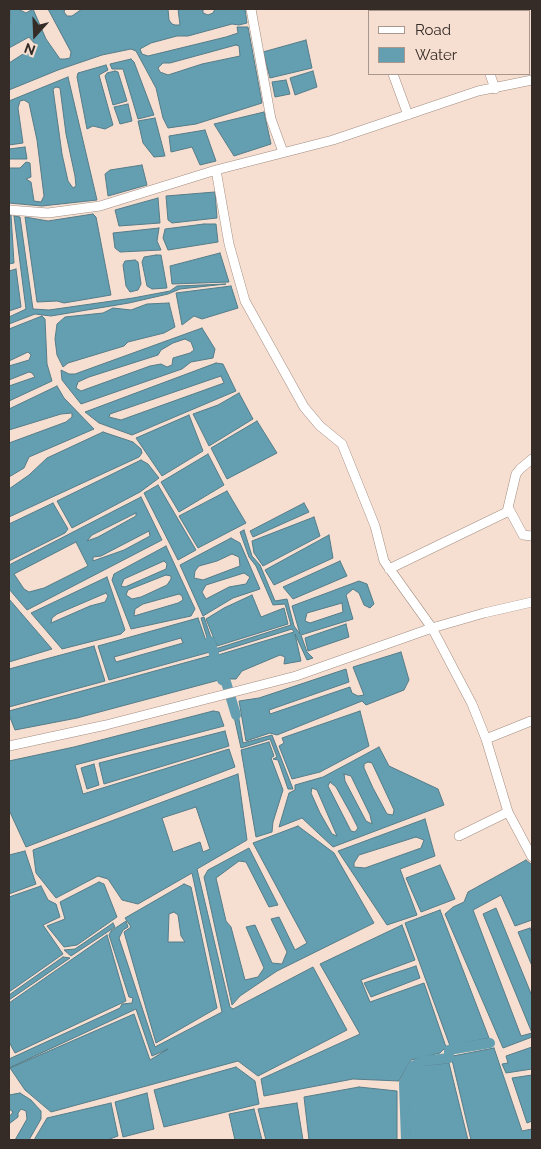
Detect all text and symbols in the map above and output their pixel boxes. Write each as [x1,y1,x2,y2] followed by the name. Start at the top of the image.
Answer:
[10,10,60,60] north arrow
[368,10,531,75] legend
[415,21,451,39] text: Road
[22,40,38,58] text: N
[415,46,457,64] text: Water

